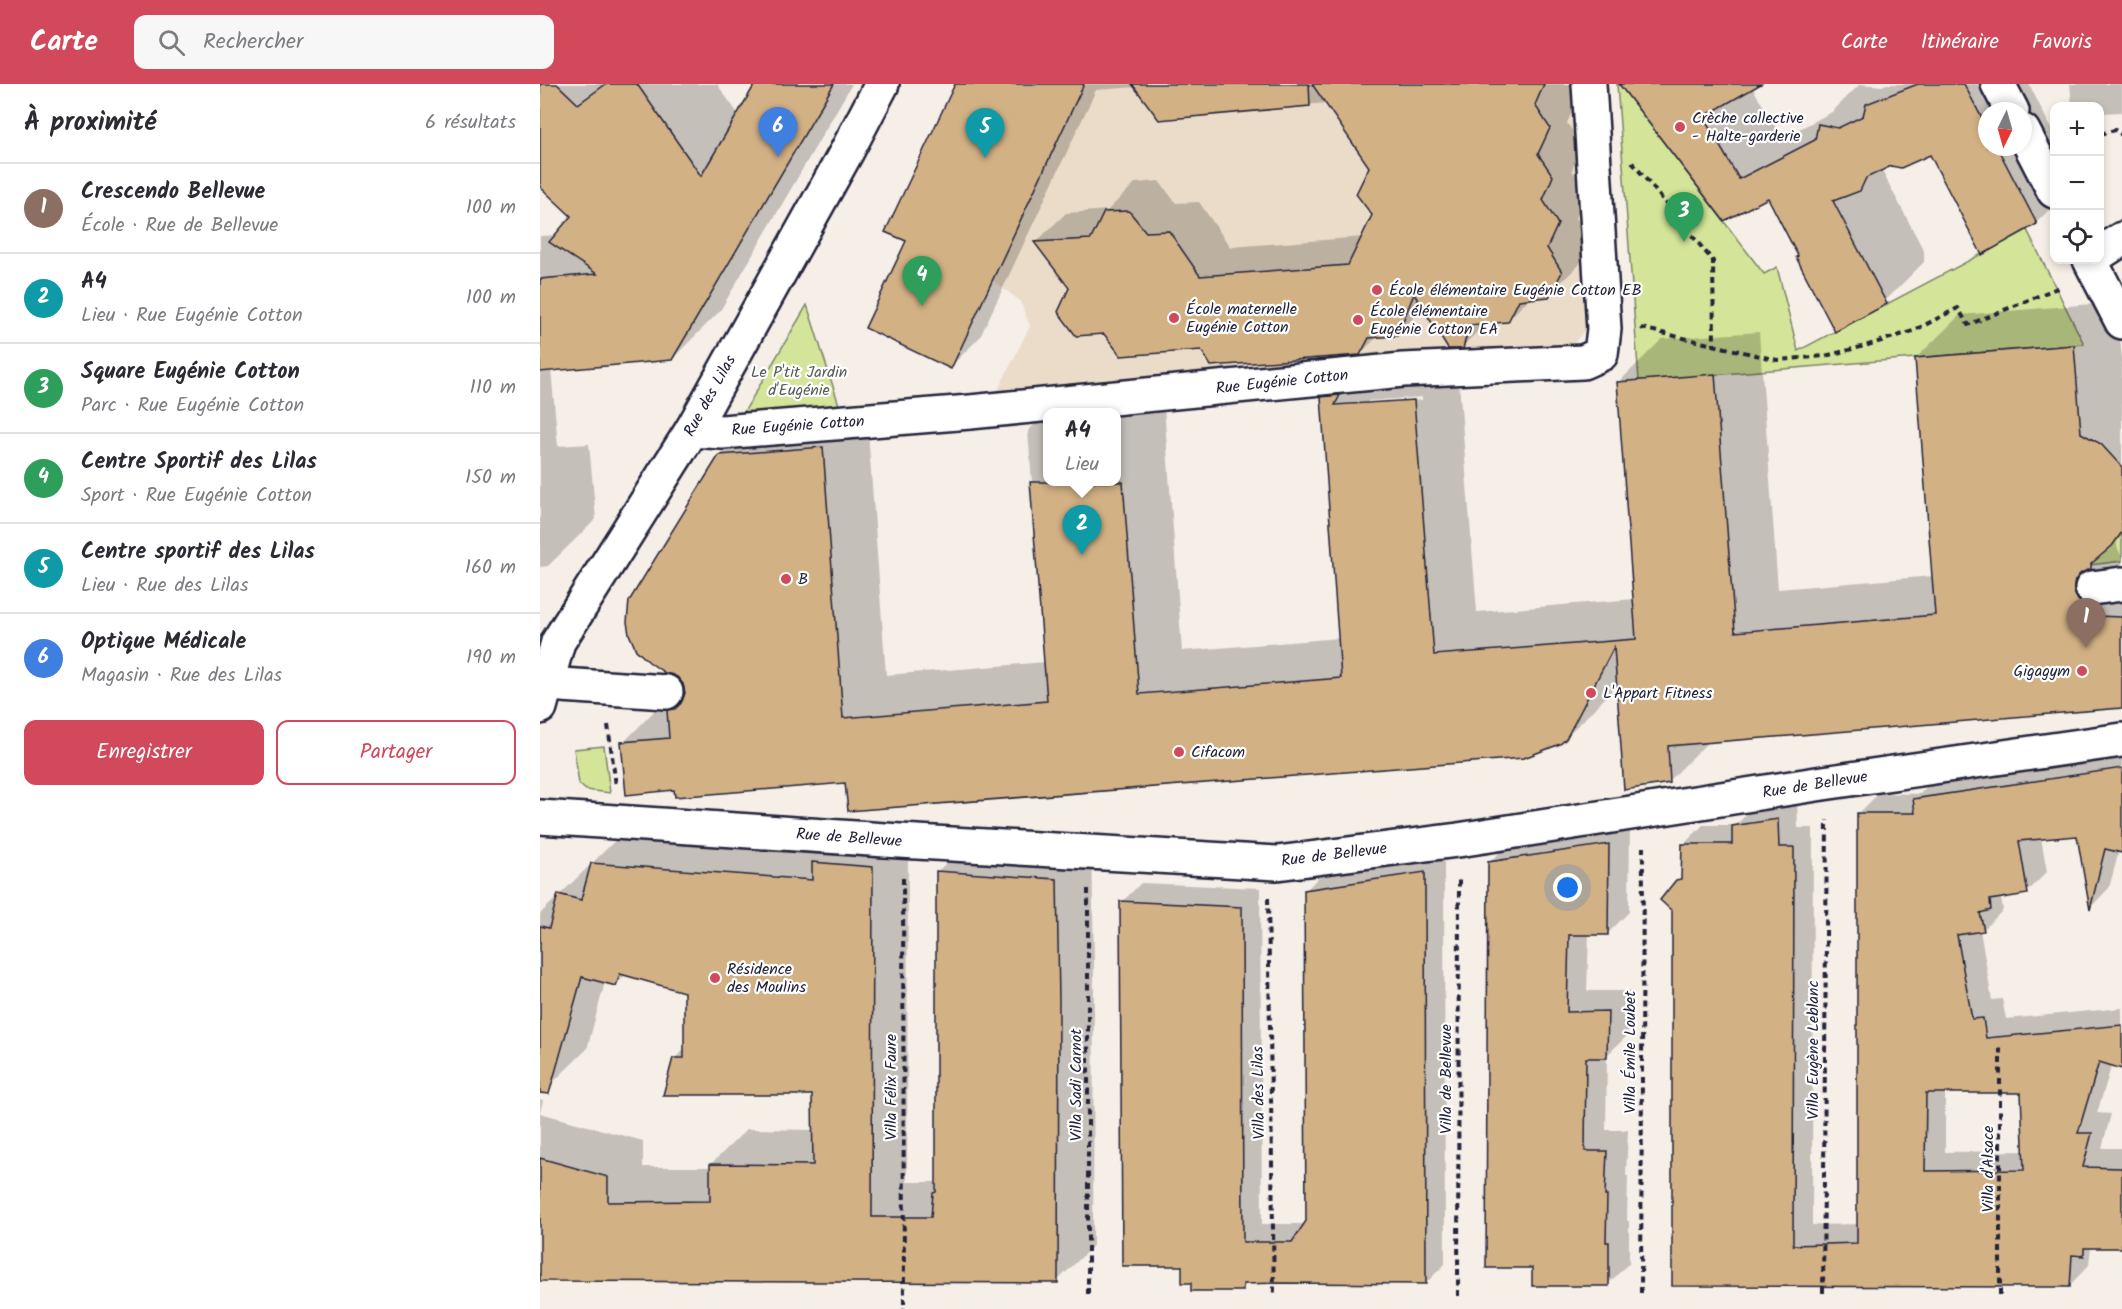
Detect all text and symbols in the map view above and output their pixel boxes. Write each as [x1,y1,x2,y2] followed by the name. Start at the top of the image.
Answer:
[134,15,554,69] search box
[30,20,98,65] text: Carte
[203,25,303,60] text: Rechercher
[155,26,188,59] icon: search
[1841,26,1888,59] text: Carte
[1921,26,1999,59] text: Itinéraire
[2032,26,2092,59] text: Favoris
[24,102,156,144] text: À proximité
[1978,102,2032,156] north arrow
[2050,102,2104,264] map controls
[2050,102,2104,156] button: +
[1692,106,1804,149] place label: Crèche collective - Halte-garderie
[425,107,516,139] text: 6 résultats
[758,107,798,157] pin: 6
[966,109,1004,158] pin: 5
[1673,120,1687,134] marker: Crèche collective - Halte-garderie
[2050,156,2104,210] button: −
[81,175,265,210] text: Crescendo Bellevue
[40,192,47,224] text: 1
[466,192,516,224] text: 100 m
[1664,192,1704,242] pin: 3
[81,210,278,242] text: École · Rue de Bellevue
[2050,210,2104,264] button: locate
[902,256,941,306] pin: 4
[81,265,107,300] text: A4
[1389,278,1642,303] place label: École élémentaire Eugénie Cotton EB
[38,282,49,314] text: 2
[466,282,516,314] text: 100 m
[1370,283,1384,297] marker: École élémentaire Eugénie Cotton EB
[1186,297,1297,340] place label: École maternelle Eugénie Cotton
[1370,299,1498,342] place label: École élémentaire Eugénie Cotton EA
[81,300,303,332] text: Lieu · Rue Eugénie Cotton
[1167,311,1181,325] marker: École maternelle Eugénie Cotton
[1351,313,1365,327] marker: École élémentaire Eugénie Cotton EA
[677,350,743,441] street label: Rue des Lilas
[81,355,300,390] text: Square Eugénie Cotton
[751,360,847,403] park label: Le P'tit Jardin d'Eugénie
[1214,363,1350,401] street label: Rue Eugénie Cotton
[38,372,49,404] text: 3
[470,372,516,404] text: 110 m
[81,390,304,422] text: Parc · Rue Eugénie Cotton
[1043,408,1121,486] popup
[731,409,865,443] street label: Rue Eugénie Cotton
[1065,414,1091,449] text: A4
[81,445,317,480] text: Centre Sportif des Lilas
[1065,449,1099,481] text: Lieu
[38,462,49,494] text: 4
[465,462,516,494] text: 150 m
[81,480,312,512] text: Sport · Rue Eugénie Cotton
[1062,506,1102,555] pin: 2
[81,535,315,570] text: Centre sportif des Lilas
[38,552,49,584] text: 5
[465,552,516,584] text: 160 m
[798,567,808,592] place label: B
[81,570,248,602] text: Lieu · Rue des Lilas
[779,572,793,586] marker: B
[2066,598,2106,648] pin: 1
[81,625,246,660] text: Optique Médicale
[38,642,49,674] text: 6
[466,642,516,674] text: 190 m
[2013,659,2070,684] place label: Gigagym
[81,660,282,692] text: Magasin · Rue des Lilas
[2075,664,2089,678] marker: Gigagym
[1603,681,1712,706] place label: L'Appart Fitness
[1584,686,1598,700] marker: L'Appart Fitness
[24,720,264,785] button: Enregistrer
[276,720,516,785] button: Partager
[1191,740,1245,765] place label: Cifacom
[1172,745,1186,759] marker: Cifacom
[1761,764,1869,806] street label: Rue de Bellevue
[795,822,903,854] street label: Rue de Bellevue
[1280,836,1388,874] street label: Rue de Bellevue
[1553,873,1582,902] your location
[727,957,806,1000] place label: Résidence des Moulins
[708,971,722,985] marker: Résidence des Moulins
[1801,980,1826,1120] street label: Villa Eugène Leblanc
[1618,990,1643,1114] street label: Villa Émile Loubet
[1434,1024,1459,1134] street label: Villa de Bellevue
[1064,1028,1089,1141] street label: Villa Sadi Carnot
[879,1034,904,1140] street label: Villa Félix Faure
[1246,1046,1272,1140] street label: Villa des Lilas
[1976,1126,2001,1212] street label: Villa d'Alsace

